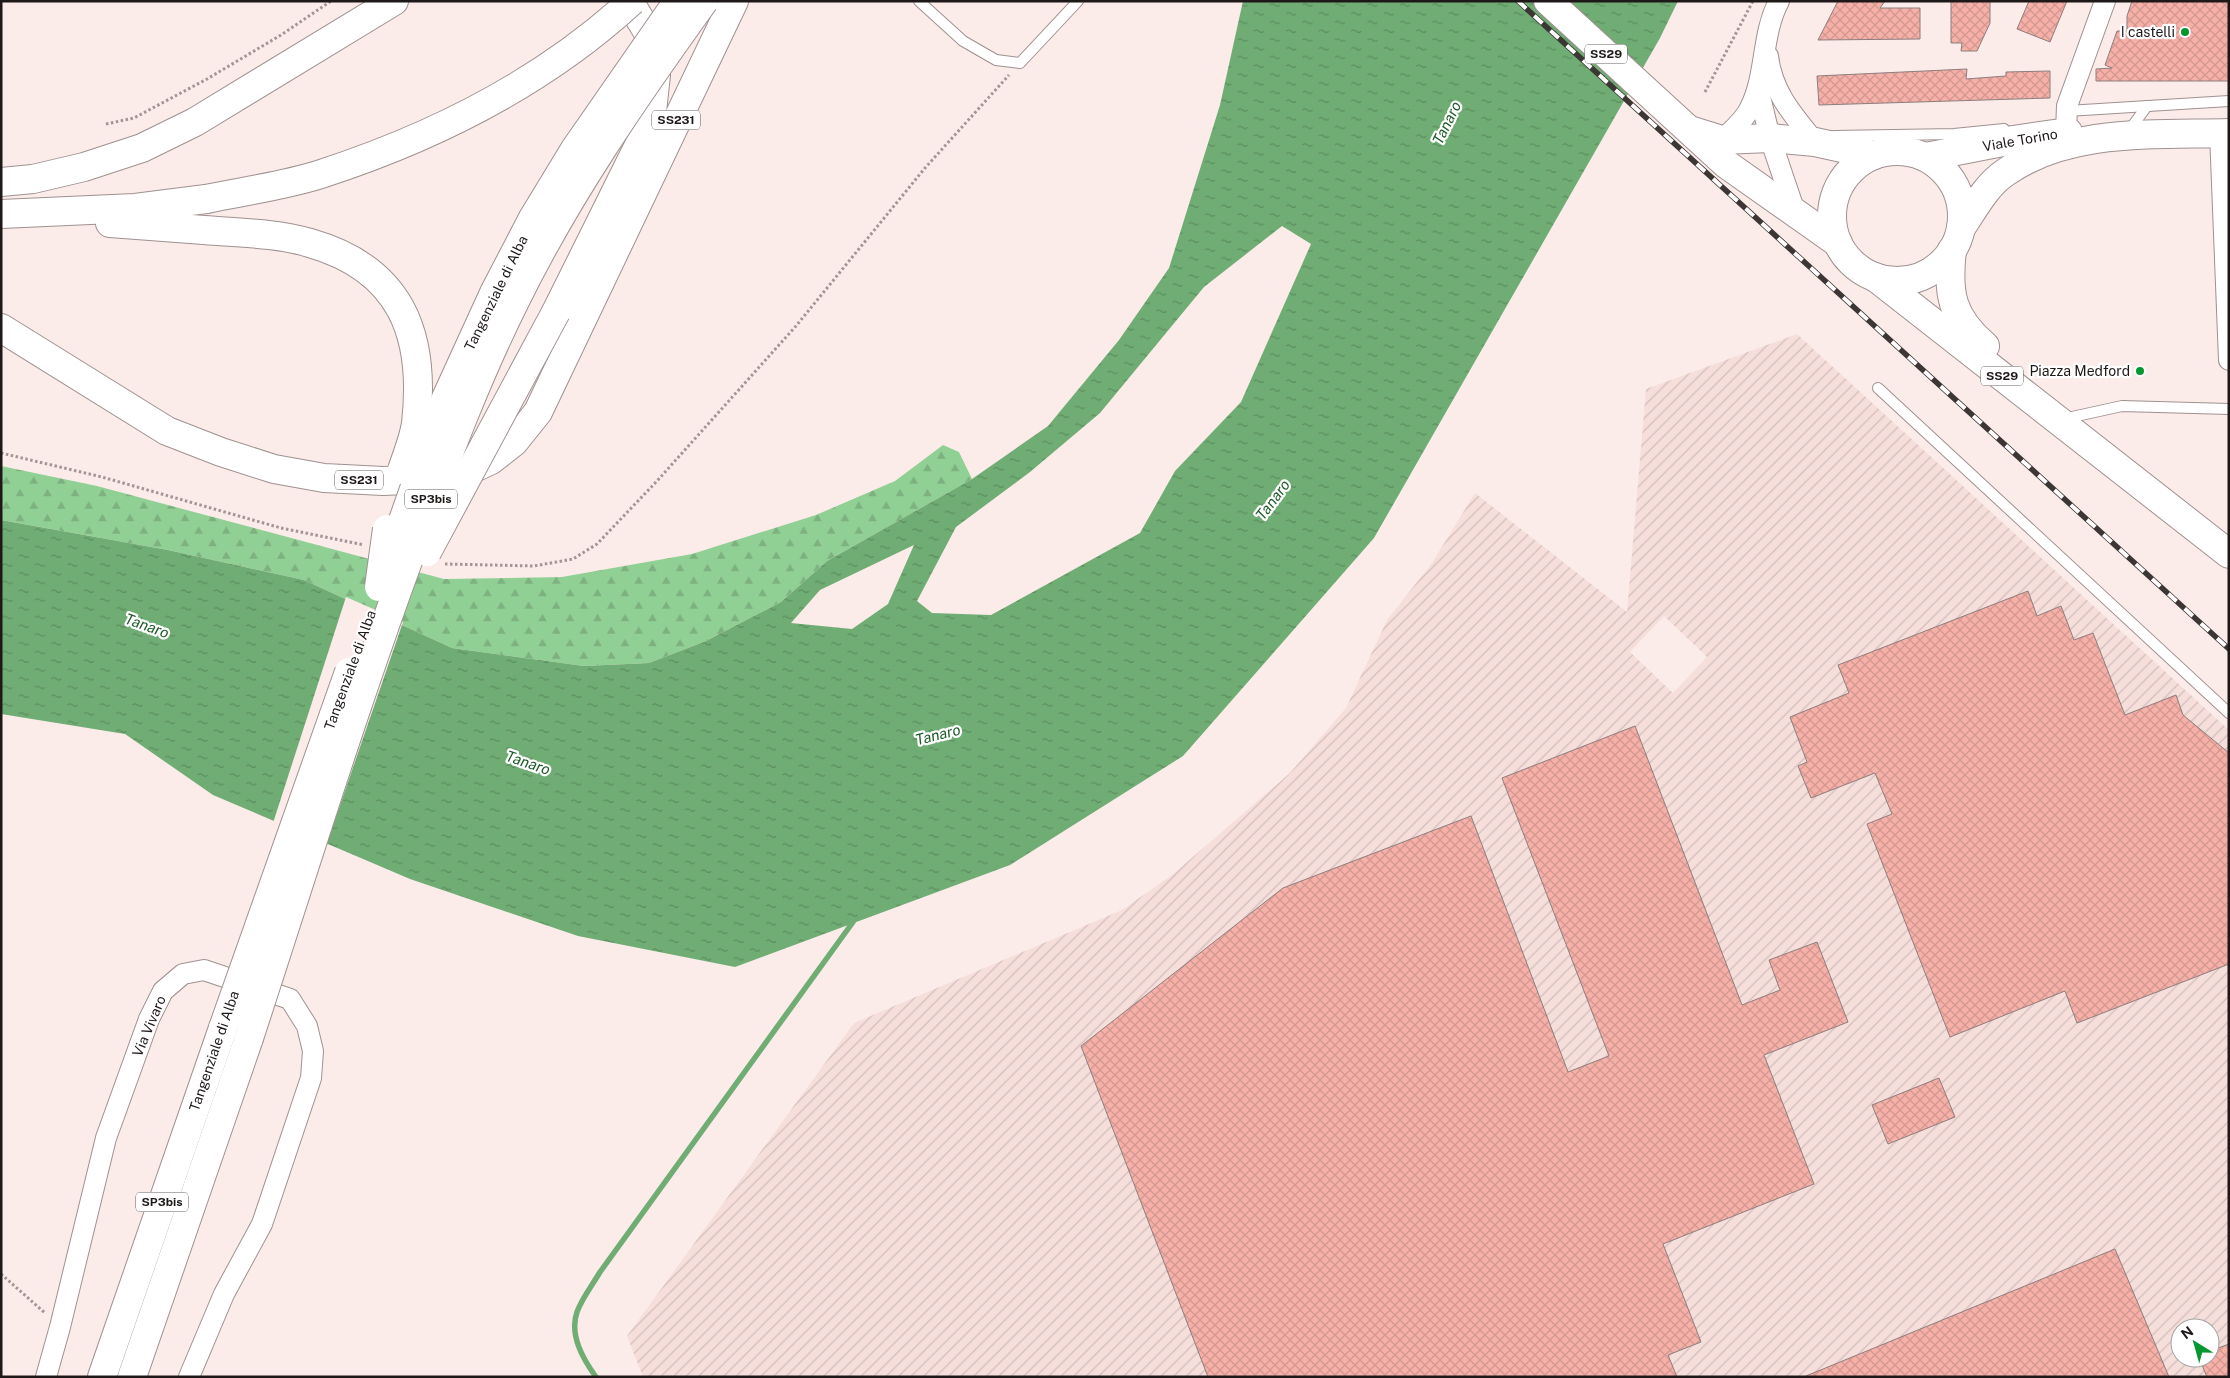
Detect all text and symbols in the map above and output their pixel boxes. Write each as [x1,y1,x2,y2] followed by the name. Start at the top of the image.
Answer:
[2121,24,2175,40] place label: I castelli
[2179,26,2191,38] marker: I castelli
[1585,44,1627,64] road number: SS29
[1429,99,1464,147] water label: Tanaro
[652,110,700,130] road number: SS231
[1981,126,2059,154] street label: Viale Torino
[461,233,531,353] street label: Tangenziale di Alba
[2029,363,2130,379] place label: Piazza Medford
[2134,365,2146,377] marker: Piazza Medford
[1981,366,2023,386] road number: SS29
[335,470,383,490] road number: SS231
[1252,476,1293,523] water label: Tanaro
[405,489,457,508] road number: SP3bis
[321,608,379,732] street label: Tangenziale di Alba
[123,610,172,641] water label: Tanaro
[914,721,962,748] water label: Tanaro
[504,747,552,778] water label: Tanaro
[186,989,242,1113] street label: Tangenziale di Alba
[129,993,169,1059] street label: Via Vivaro
[136,1192,188,1212] road number: SP3bis
[2170,1318,2220,1368] north arrow
[2178,1323,2196,1342] text: N

